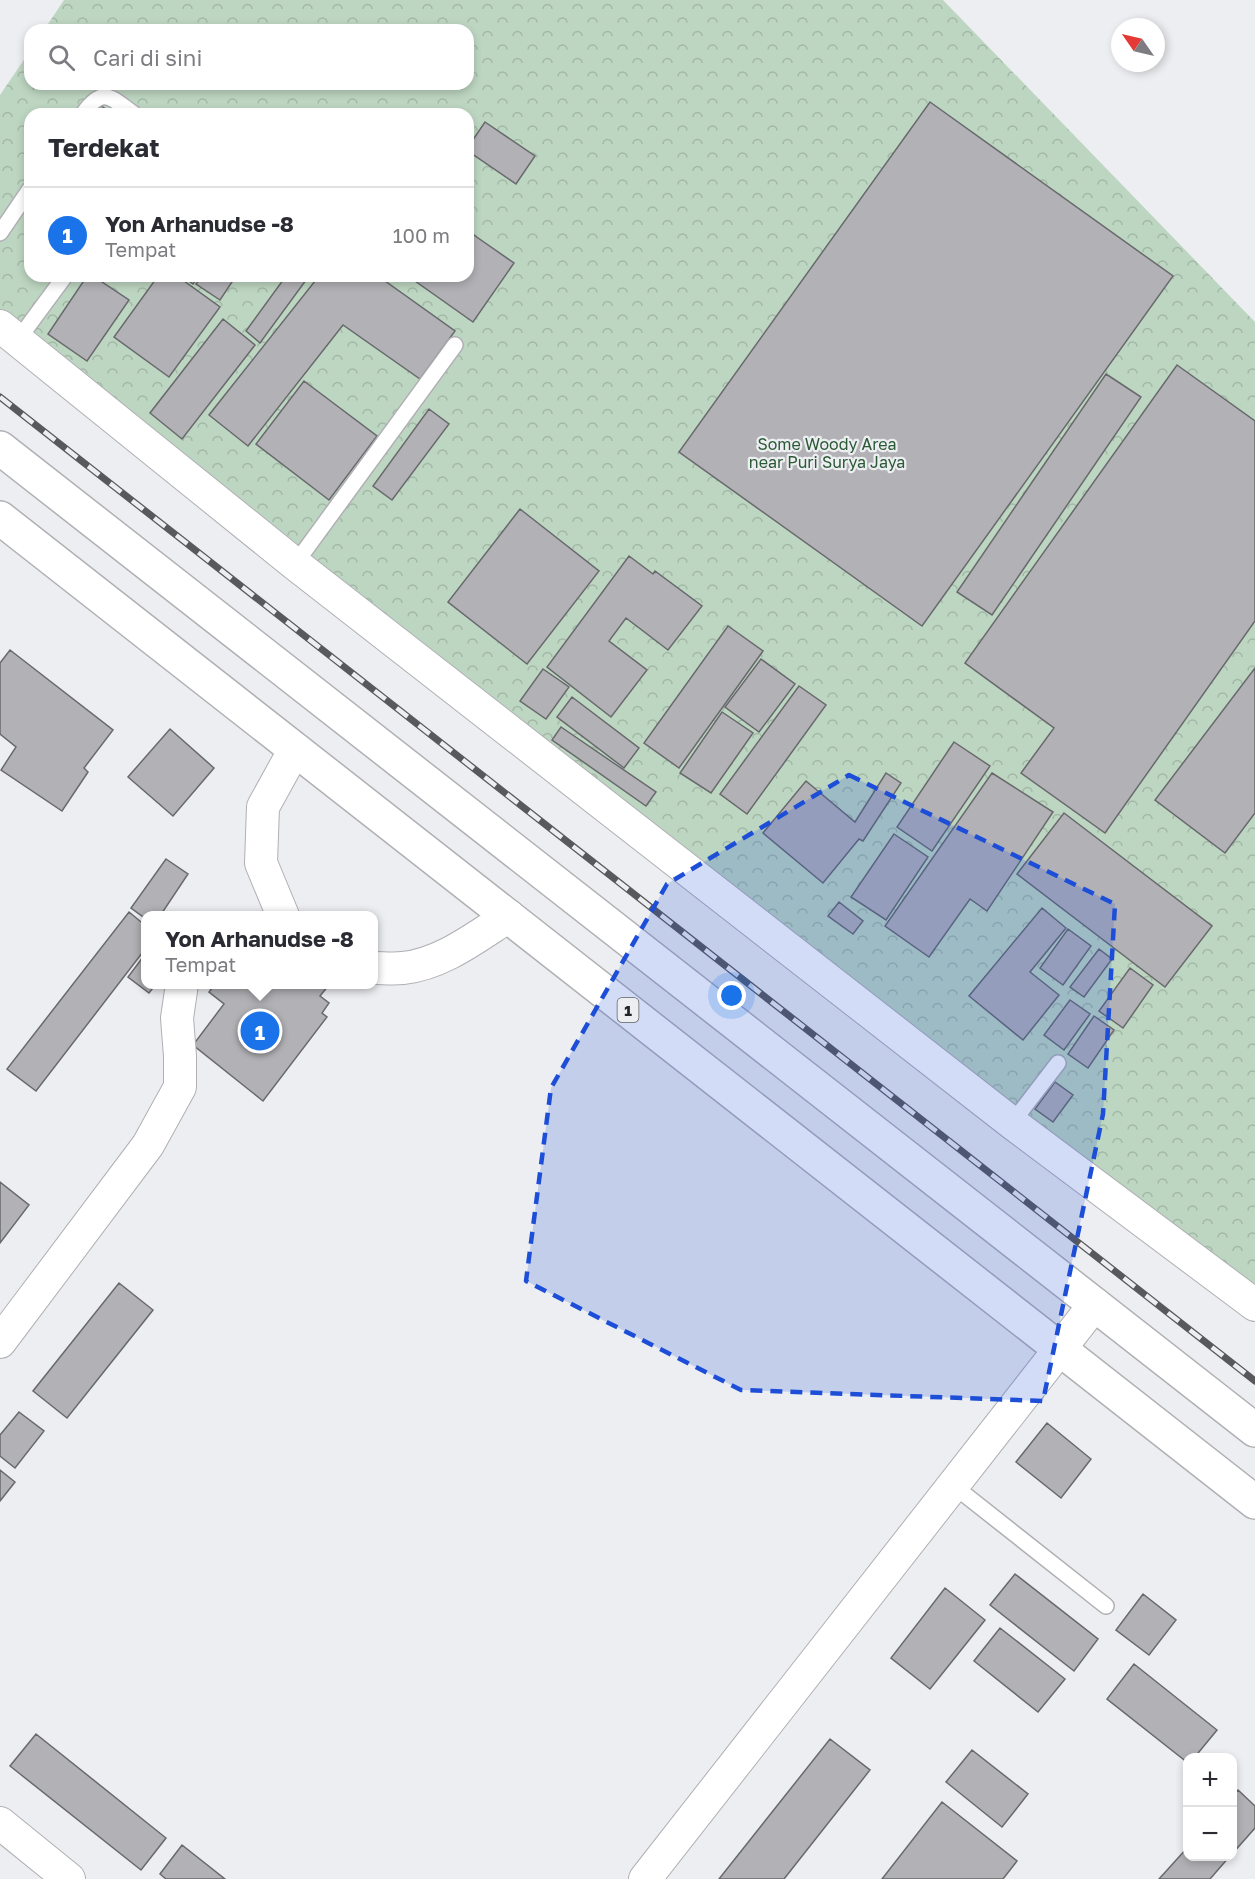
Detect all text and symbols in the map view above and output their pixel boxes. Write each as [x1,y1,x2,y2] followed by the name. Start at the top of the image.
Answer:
[1111,18,1165,72] north arrow
[24,24,474,90] search box
[45,41,78,74] icon: search
[93,44,202,71] text: Cari di sini
[48,132,160,163] text: Terdekat
[105,210,294,237] text: Yon Arhanudse -8
[62,223,73,247] text: 1
[393,223,450,247] text: 100 m
[105,237,176,261] text: Tempat
[749,434,905,472] park label: Some Woody Area near Puri Surya Jaya
[141,911,378,989] popup
[165,925,354,952] text: Yon Arhanudse -8
[165,952,236,976] text: Tempat
[717,981,746,1010] your location
[618,998,638,1022] road number: 1
[240,1008,280,1054] pin: 1
[1183,1753,1237,1861] map controls
[1183,1753,1237,1807] button: +
[1183,1807,1237,1861] button: −

